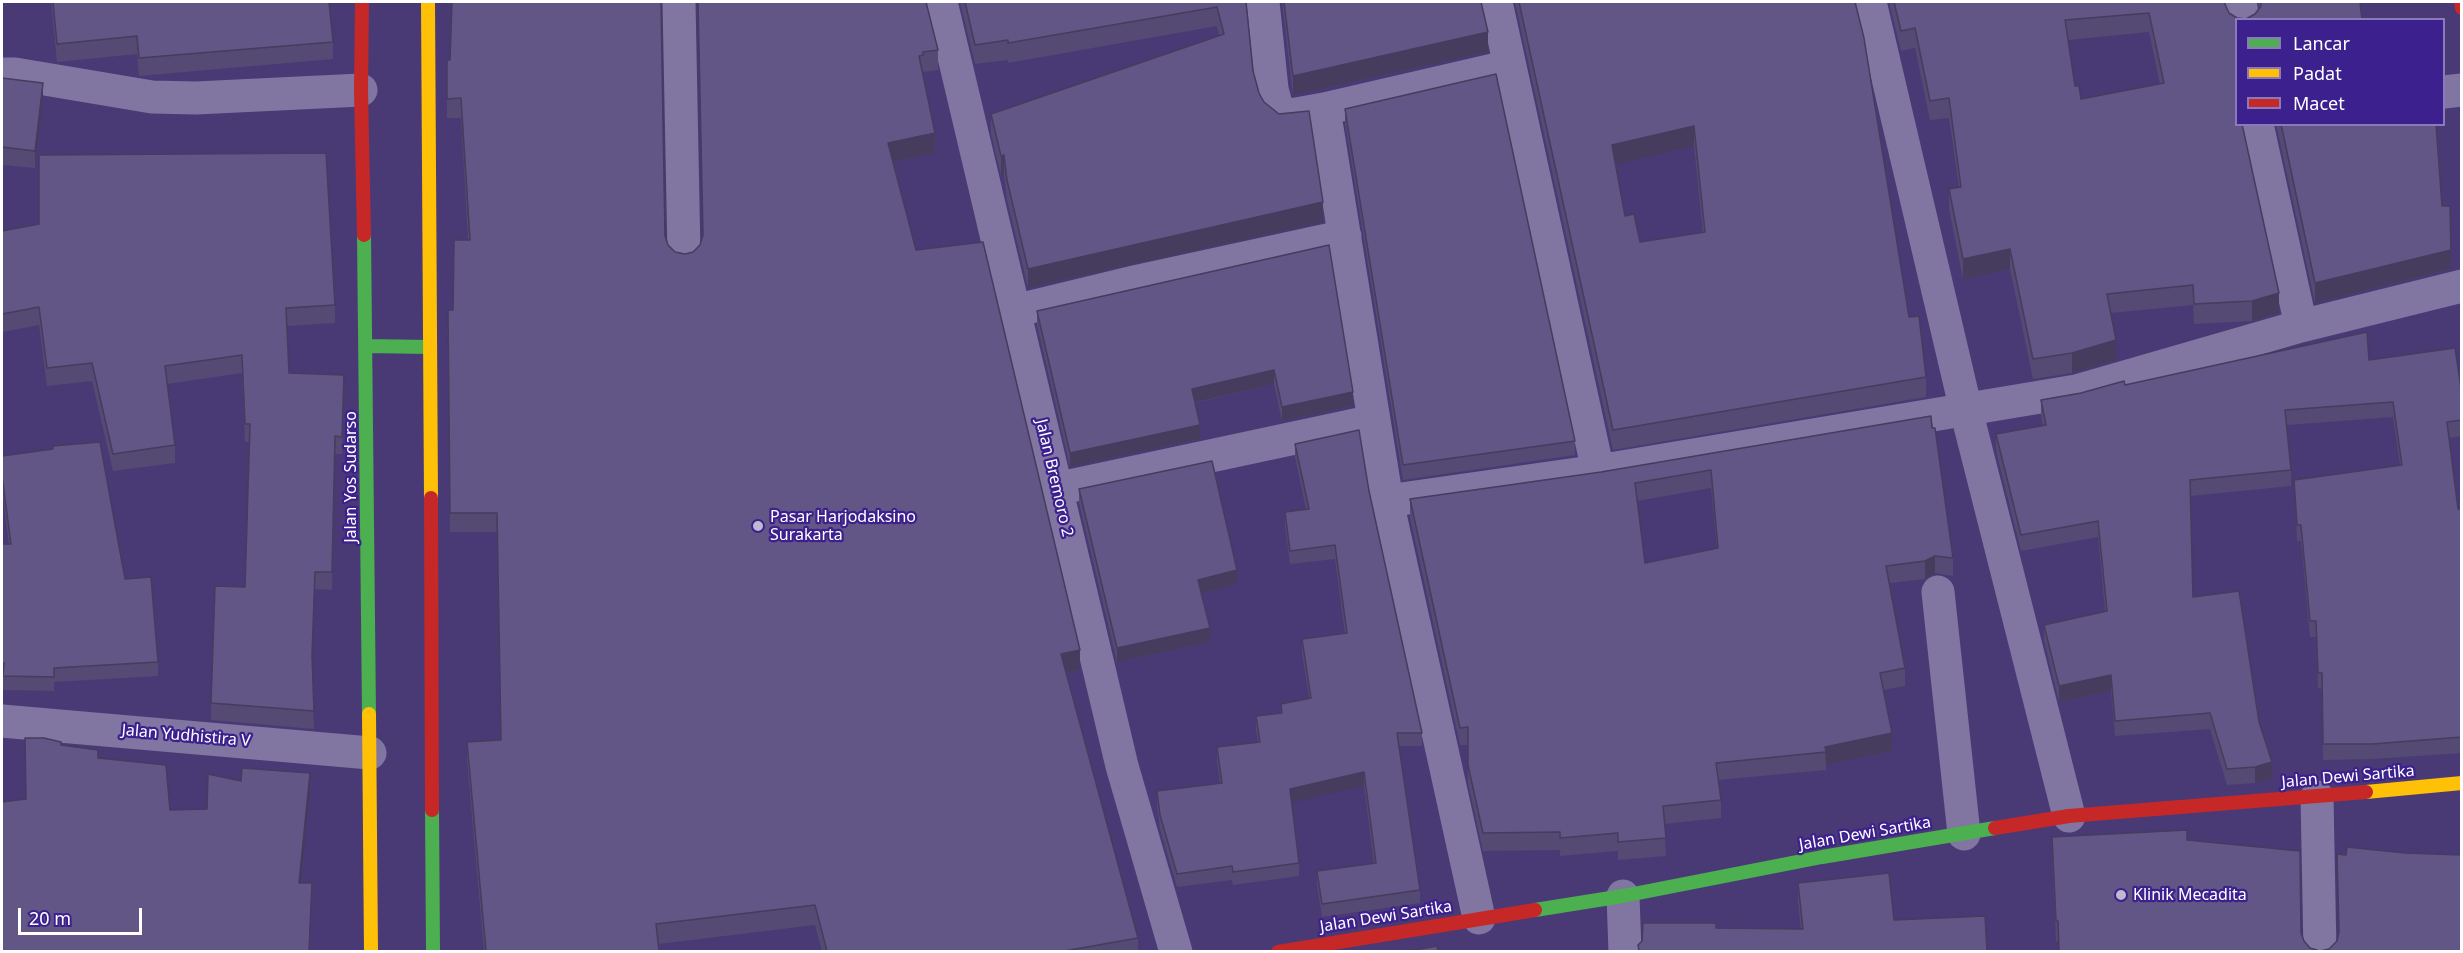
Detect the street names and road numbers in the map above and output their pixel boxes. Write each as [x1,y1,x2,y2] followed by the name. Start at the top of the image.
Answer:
[341,411,361,543] street label: Jalan Yos Sudarso
[1031,417,1077,539] street label: Jalan Bremoro 2
[121,721,251,751] street label: Jalan Yudhistira V
[2281,762,2415,792] street label: Jalan Dewi Sartika
[1798,813,1932,855] street label: Jalan Dewi Sartika
[1319,897,1453,937] street label: Jalan Dewi Sartika

